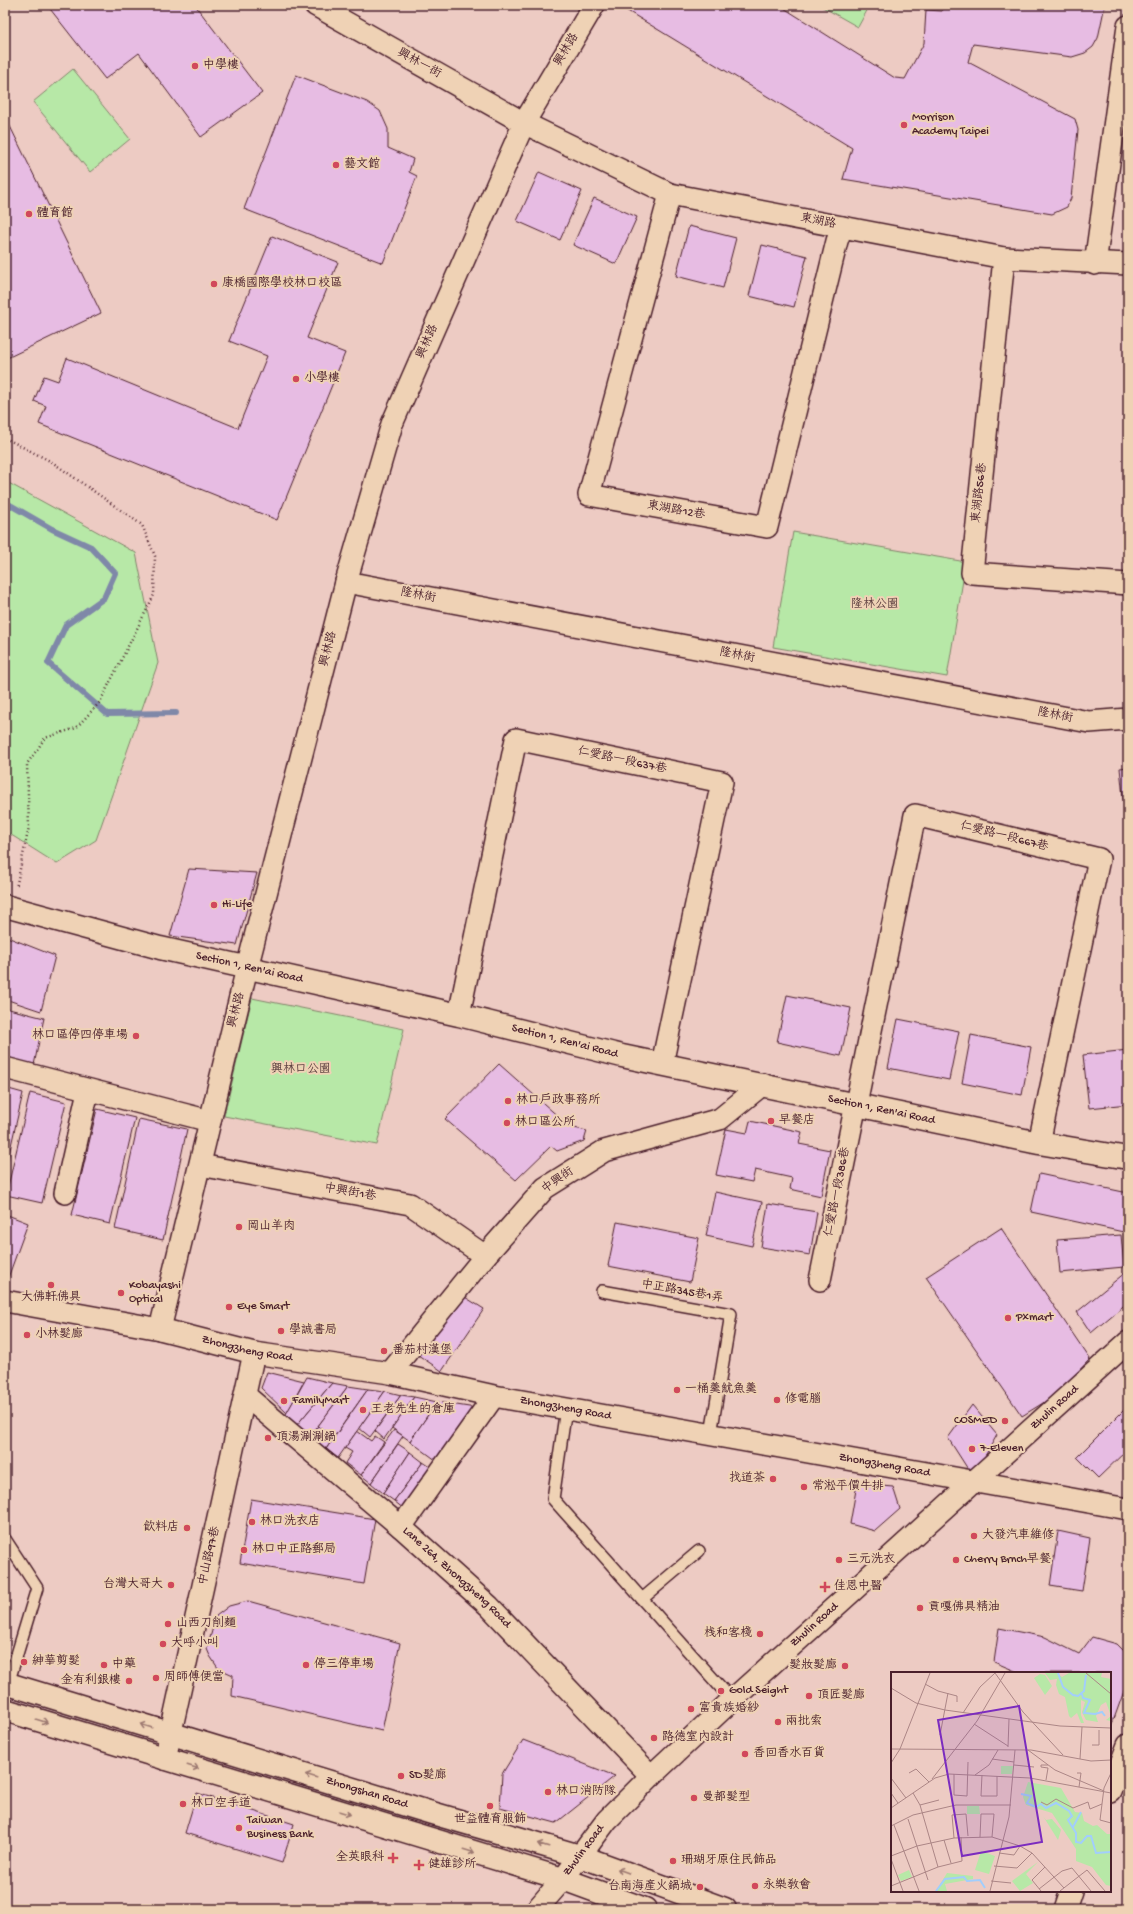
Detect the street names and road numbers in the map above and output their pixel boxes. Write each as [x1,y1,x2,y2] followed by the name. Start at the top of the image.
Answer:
[551,30,582,69] street label: 興林路
[395,45,444,82] street label: 興林一街
[799,211,837,232] street label: 東湖路
[413,322,442,361] street label: 興林路
[969,462,990,524] street label: 東湖路56巷
[646,498,706,523] street label: 東湖路12巷
[399,585,437,606] street label: 隆林街
[317,630,340,668] street label: 興林路
[718,645,756,666] street label: 隆林街
[1036,705,1074,726] street label: 隆林街
[576,744,668,777] street label: 仁愛路一段637巷
[958,818,1050,855] street label: 仁愛路一段667巷
[194,949,305,987] street label: Section 1, Ren'ai Road
[225,991,248,1029] street label: 興林路
[510,1021,620,1062] street label: Section 1, Ren'ai Road
[826,1092,937,1128] street label: Section 1, Ren'ai Road
[821,1146,854,1238] street label: 仁愛路一段386巷
[539,1164,577,1197] street label: 中興街
[323,1181,377,1204] street label: 中興街1巷
[640,1277,724,1306] street label: 中正路345巷1弄
[200,1333,294,1366] street label: Zhongzheng Road
[1028,1382,1083,1433] street label: Zhulin Road
[519,1394,613,1424] street label: Zhongzheng Road
[838,1451,932,1481] street label: Zhongzheng Road
[399,1524,514,1632] street label: Lane 264, Zhongzheng Road
[195,1525,224,1587] street label: 中山路97巷
[788,1599,842,1651] street label: Zhulin Road
[324,1774,410,1812] street label: Zhongshan Road
[561,1822,608,1879] street label: Zhulin Road

